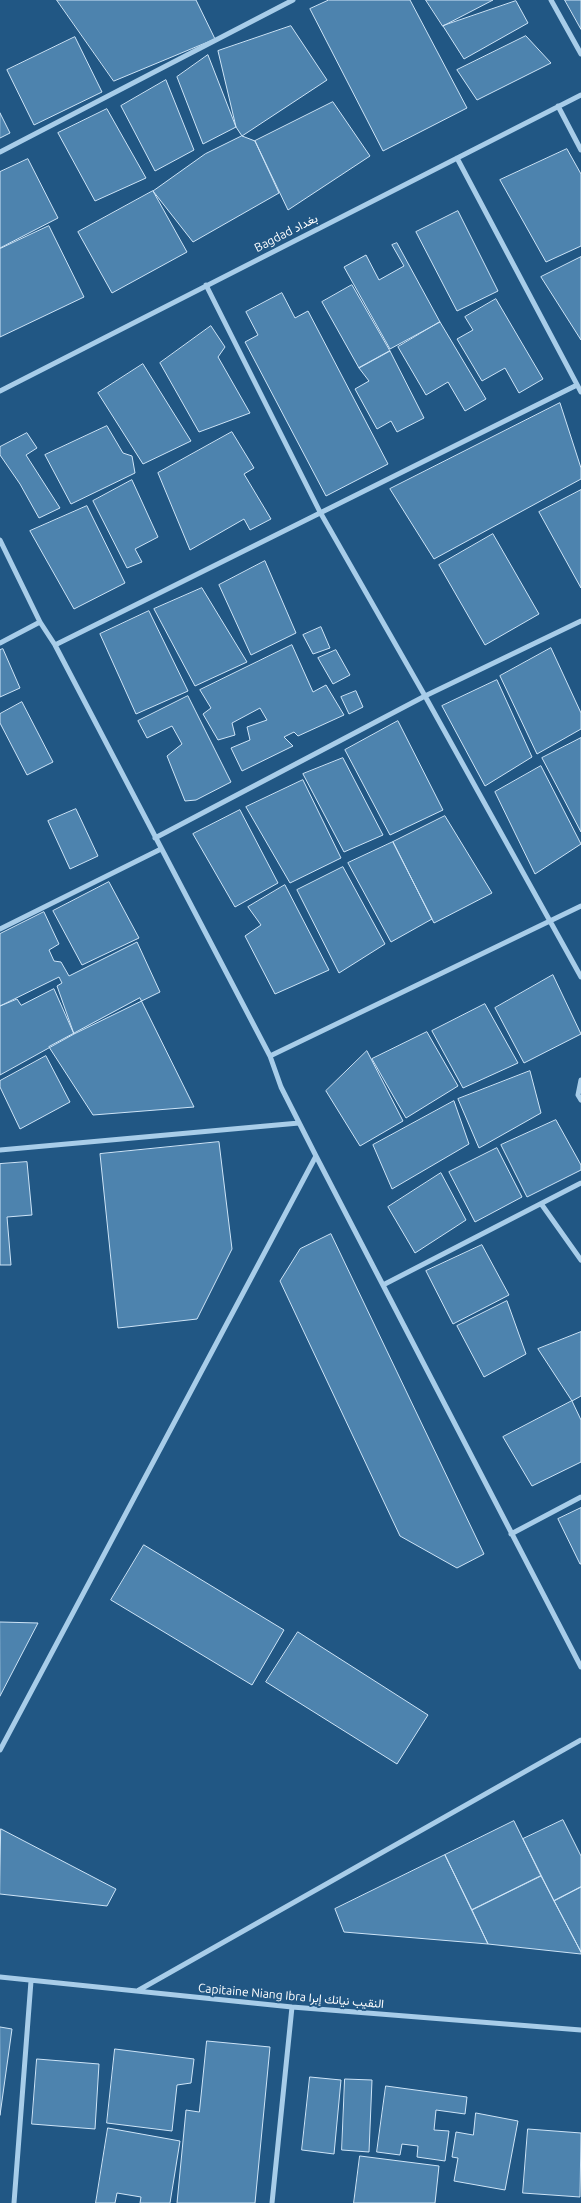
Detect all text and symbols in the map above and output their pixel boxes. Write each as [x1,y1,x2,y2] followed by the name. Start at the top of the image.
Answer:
[252,211,320,255] street label: Bagdad بغداد
[197,1981,385,2011] street label: Capitaine Niang Ibra النقيب نيانك إبرا

